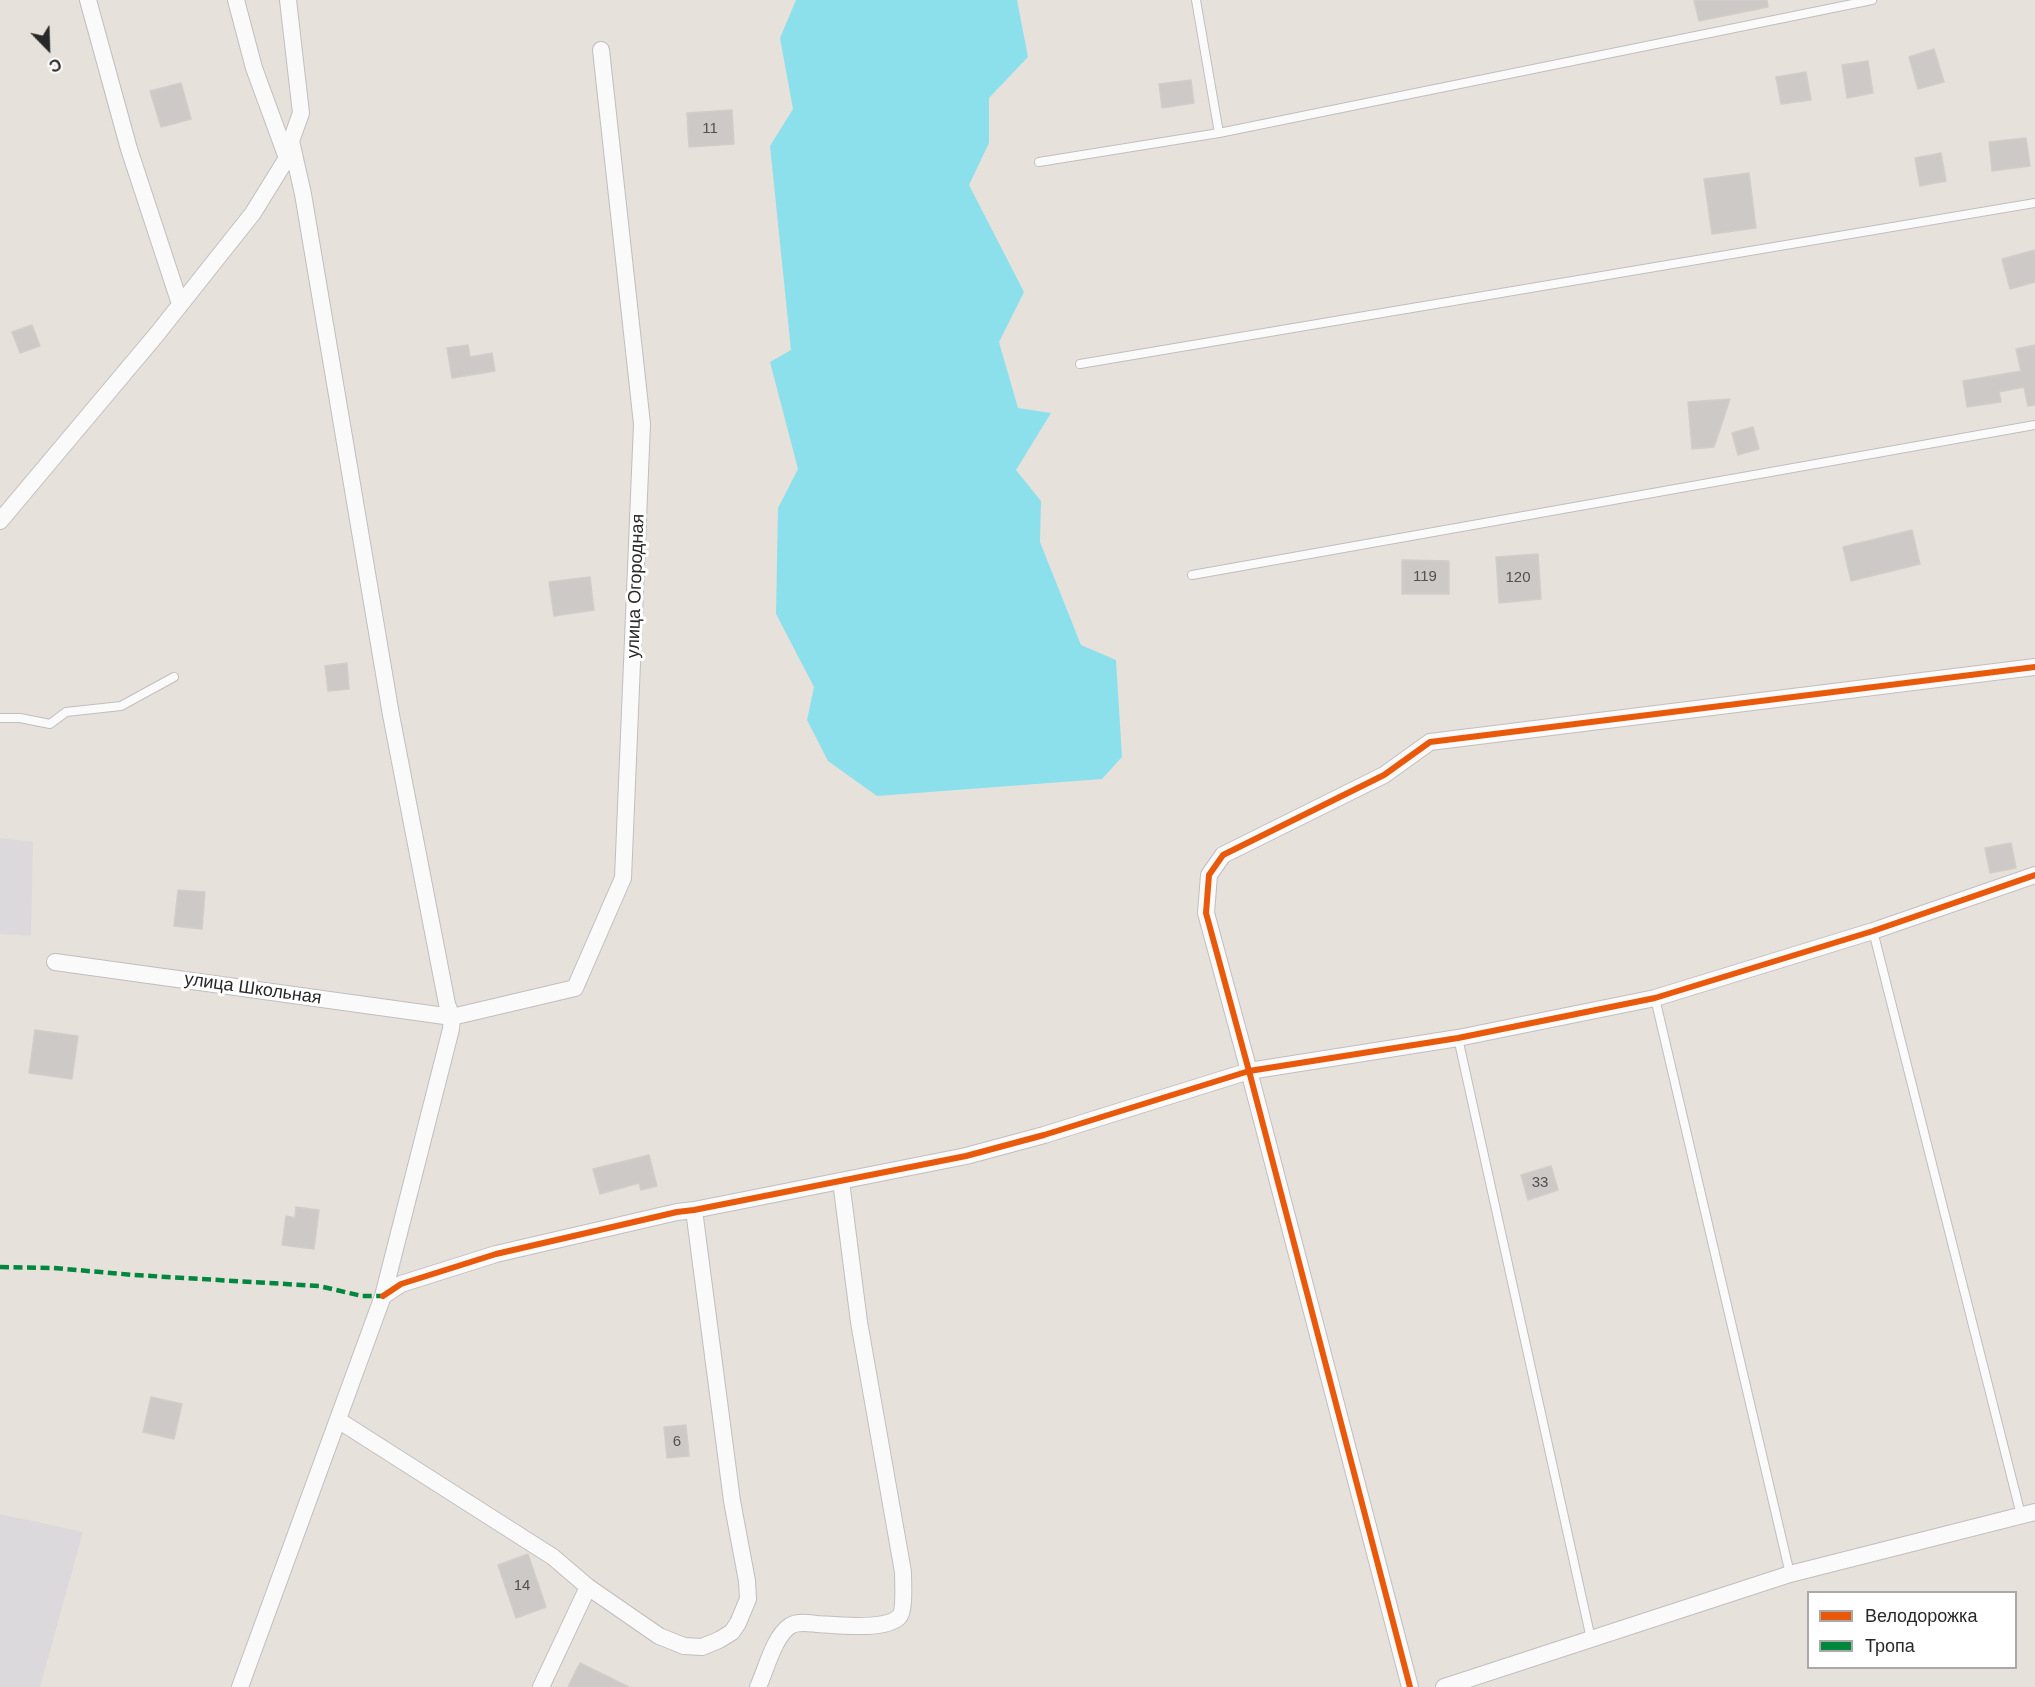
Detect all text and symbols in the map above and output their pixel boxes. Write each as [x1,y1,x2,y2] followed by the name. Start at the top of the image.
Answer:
[18,18,78,78] north arrow
[47,55,64,75] text: С
[702,120,718,138] house number: 11
[623,513,649,659] street label: улица Огородная
[1413,568,1437,586] house number: 119
[1505,569,1531,587] house number: 120
[183,969,323,1009] street label: улица Школьная
[1532,1174,1548,1192] house number: 33
[673,1433,681,1451] house number: 6
[514,1577,530,1595] house number: 14
[1807,1591,2017,1669] legend
[1865,1606,1977,1626] text: Велодорожка
[1865,1636,1915,1656] text: Тропа

